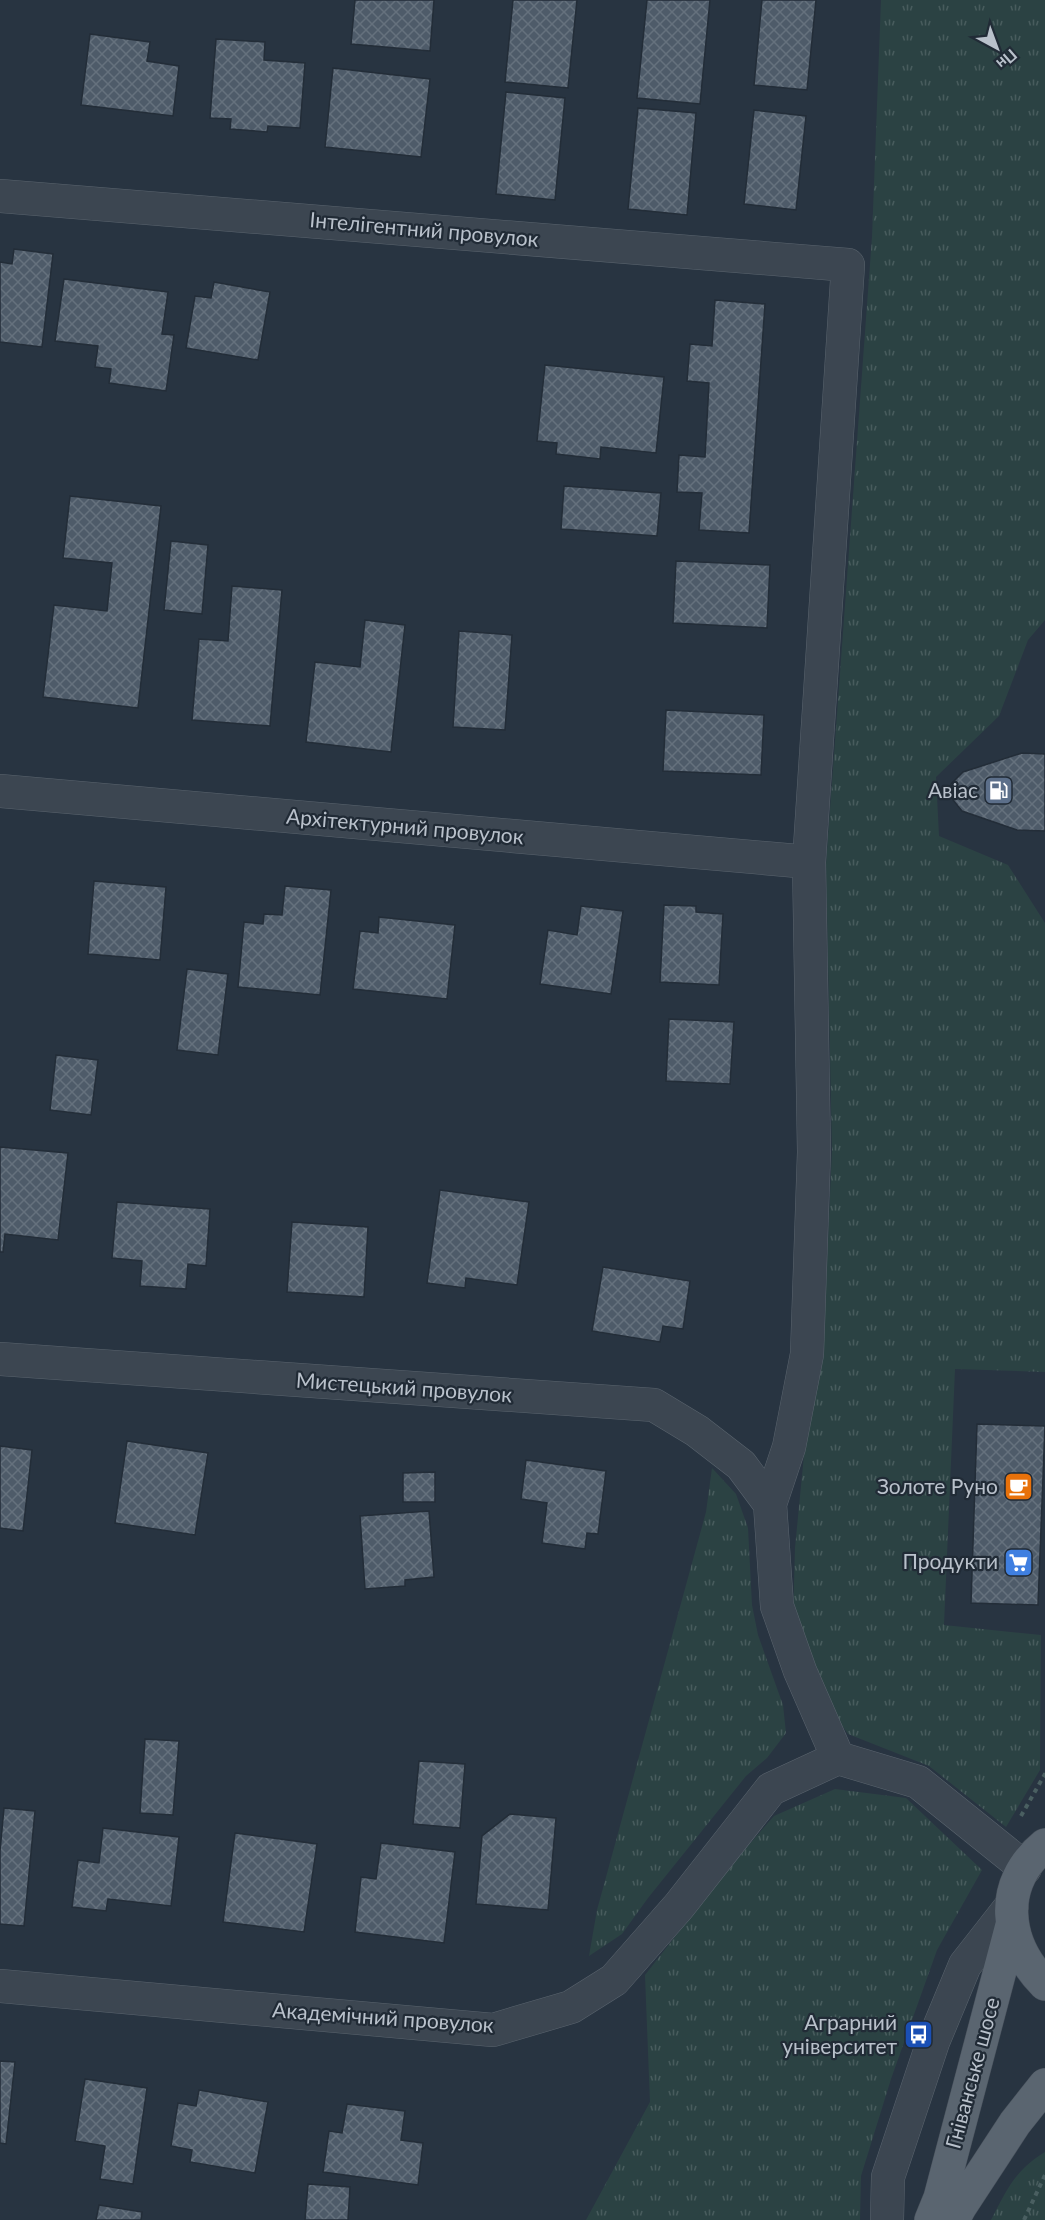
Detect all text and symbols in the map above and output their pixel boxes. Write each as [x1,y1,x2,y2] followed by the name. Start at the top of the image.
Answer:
[967,18,1027,78] north arrow
[993,46,1021,74] text: Пн
[309,206,540,251] street label: Інтелігентний провулок
[983,775,1015,807] fuel station icon: Авіас
[928,777,978,802] place label: Авіас
[285,803,525,848] street label: Архітектурний провулок
[295,1366,513,1407] street label: Мистецький провулок
[1003,1471,1035,1503] cafe icon: Золоте Руно
[877,1473,998,1498] place label: Золоте Руно
[1003,1546,1035,1578] supermarket icon: Продукти
[903,1548,998,1573] place label: Продукти
[939,1994,1004,2151] street label: Гніванське шосе
[272,1996,495,2037] street label: Академічний провулок
[782,2009,897,2058] place label: Аграрний університет
[902,2019,934,2051] bus stop icon: Аграрний університет

